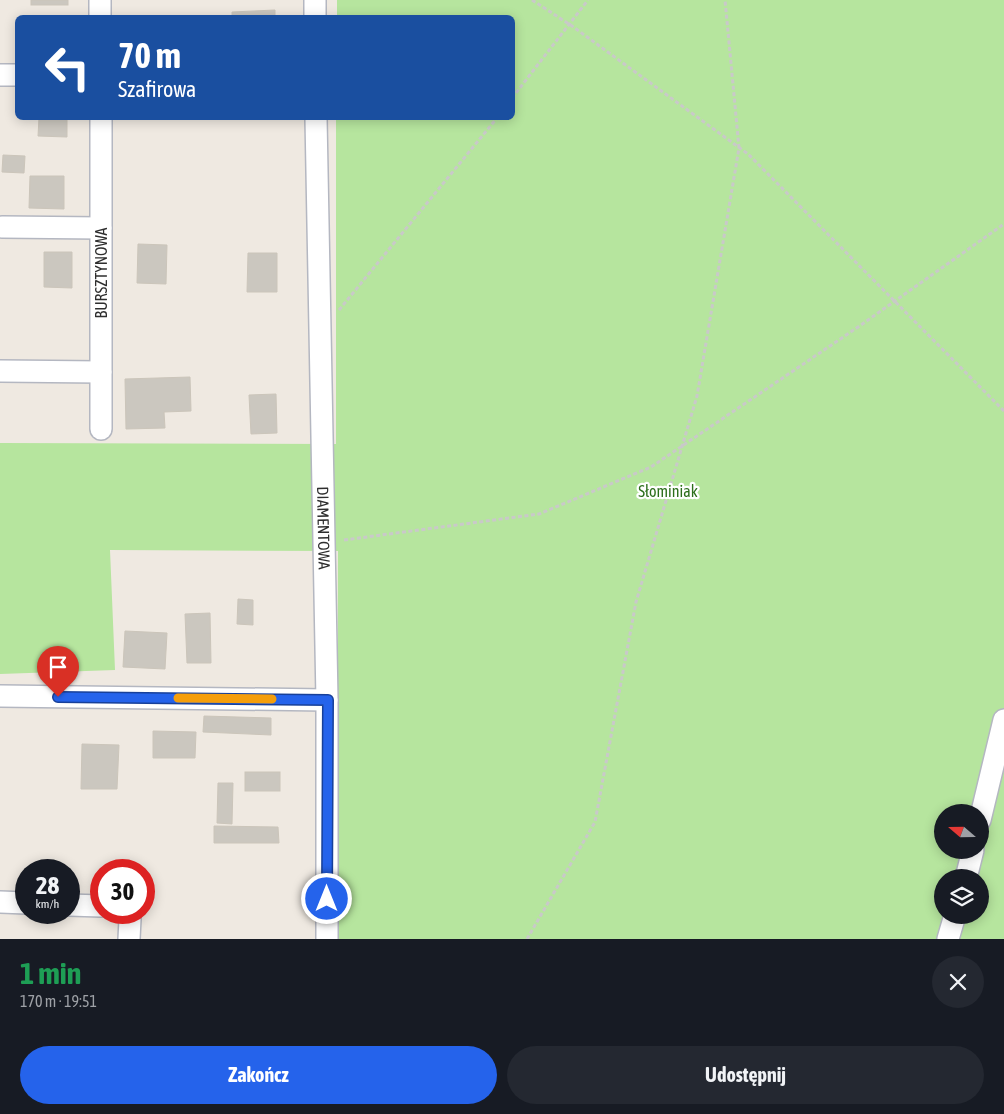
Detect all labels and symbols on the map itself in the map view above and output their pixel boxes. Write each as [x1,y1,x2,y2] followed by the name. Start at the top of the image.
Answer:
[92,227,110,318] street label: BURSZTYNOWA
[638,482,698,500] park label: Słominiak
[314,486,334,570] street label: DIAMENTOWA
[37,646,79,697] pin
[934,804,989,859] north arrow
[90,859,155,924] speed limit sign: 30
[300,872,352,924] position arrow

